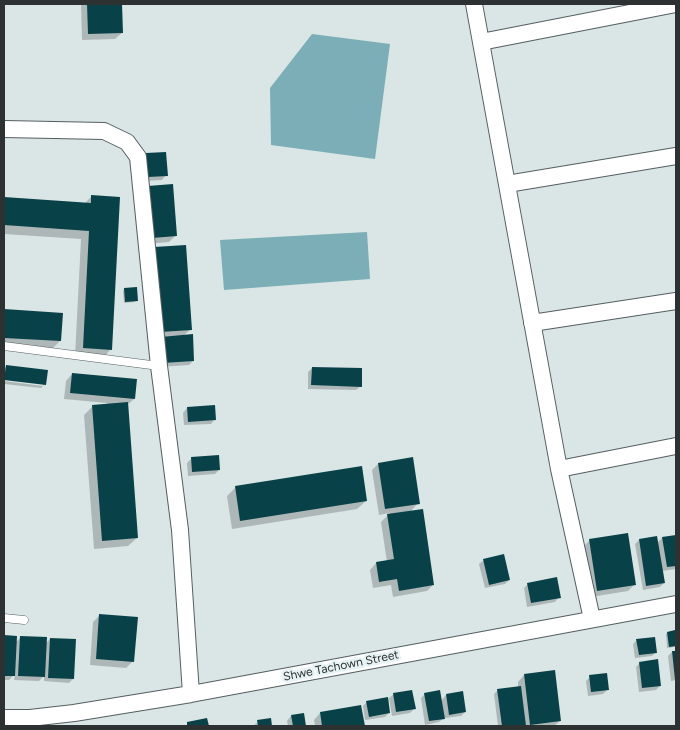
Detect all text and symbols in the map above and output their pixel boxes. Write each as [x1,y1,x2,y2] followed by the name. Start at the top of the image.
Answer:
[282,648,400,684] street label: Shwe Tachown Street

